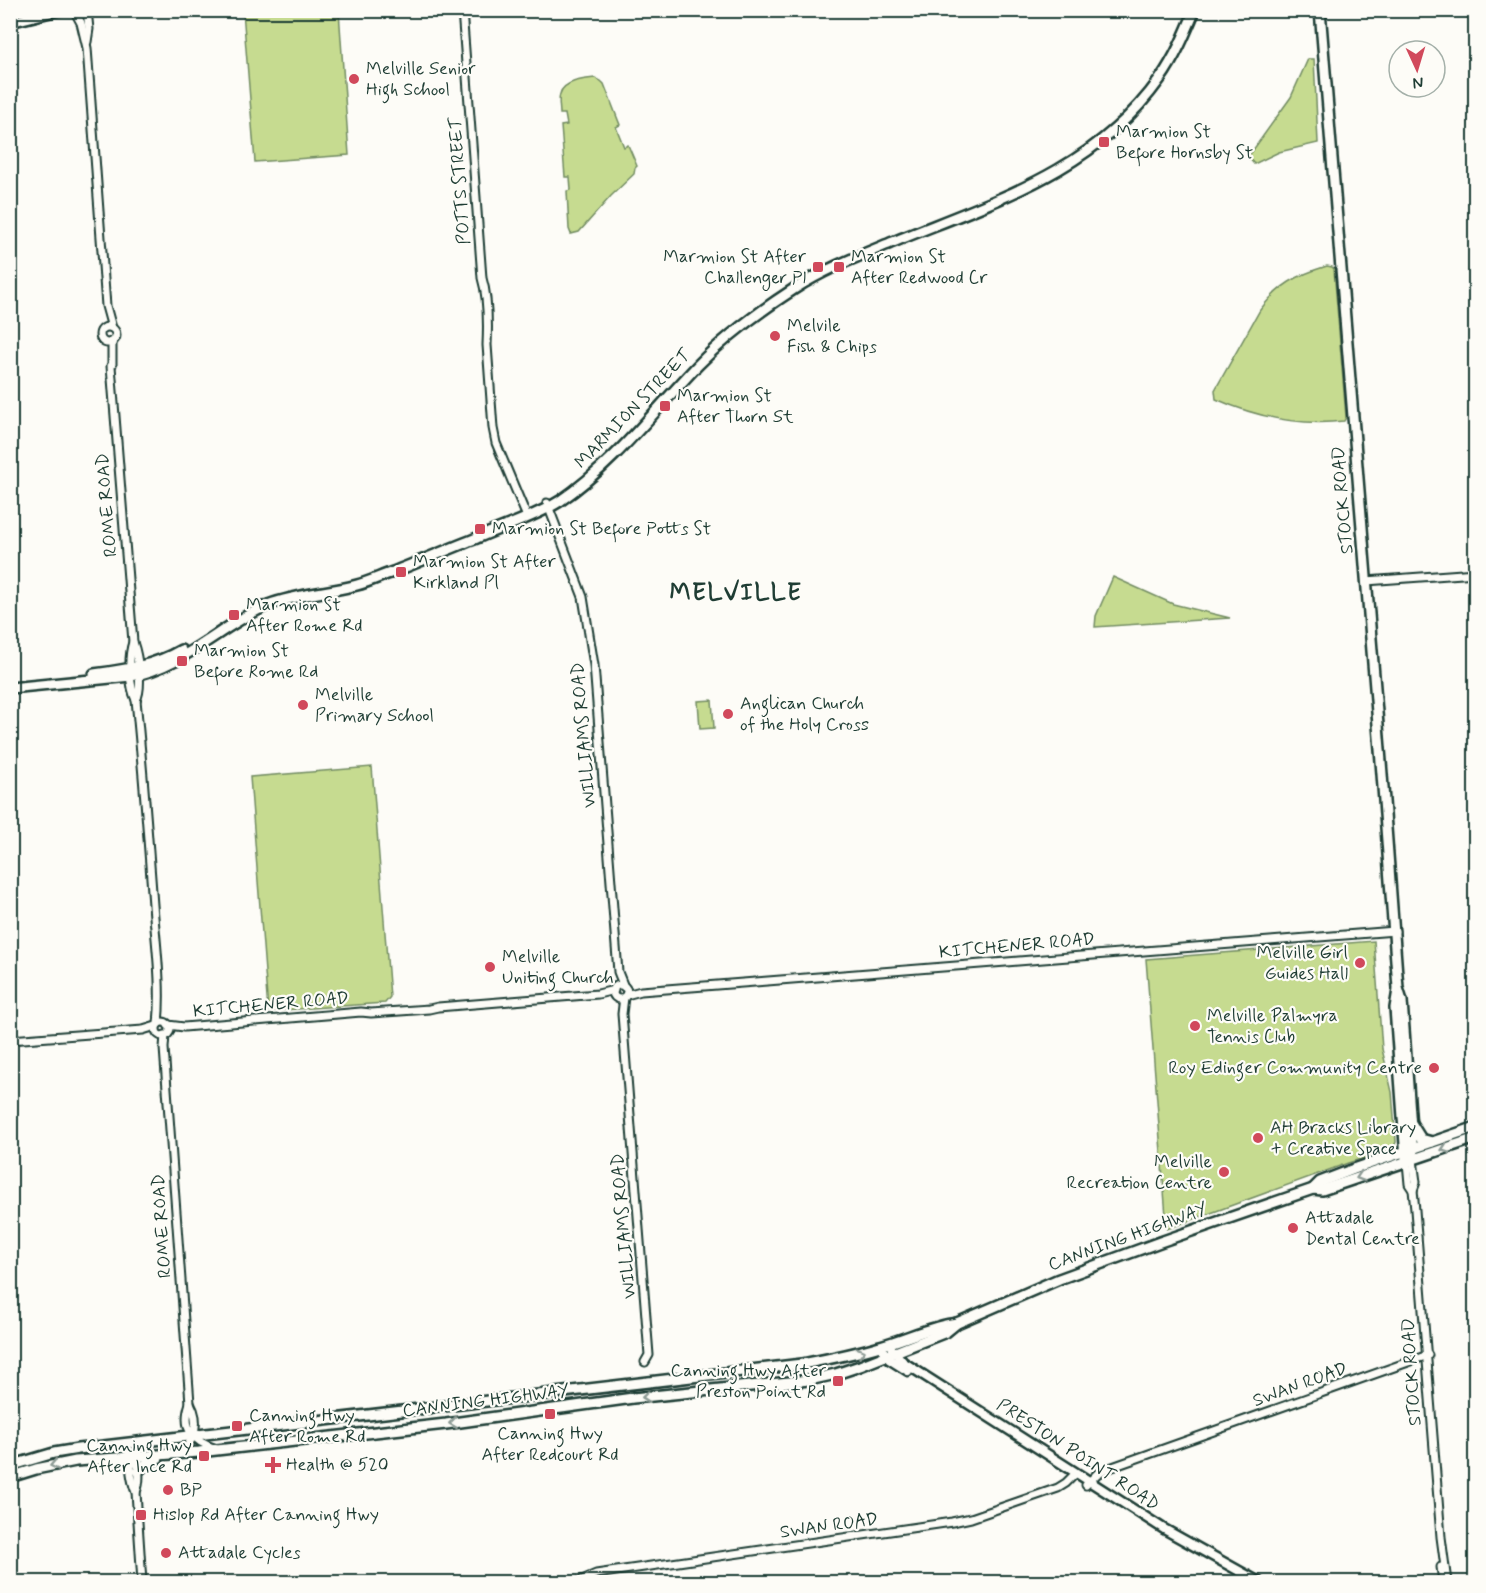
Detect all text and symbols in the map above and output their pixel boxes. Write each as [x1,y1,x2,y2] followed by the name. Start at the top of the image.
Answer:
[1387,39,1447,99] north arrow
[366,57,476,104] place label: Melville Senior High School
[347,72,361,86] marker: Melville Senior High School
[1412,72,1424,93] text: N
[444,116,476,246] street label: POTTS STREET
[1116,120,1253,167] place label: Marmion St Before Hornsby St
[1097,135,1111,149] marker: Marmion St Before Hornsby St
[663,245,807,291] place label: Marmion St After Challenger Pl
[851,245,988,290] place label: Marmion St After Redwood Cr
[811,260,825,274] marker: Marmion St After Challenger Pl
[832,260,846,274] marker: Marmion St After Redwood Cr
[787,314,877,359] place label: Melvile Fish & Chips
[768,329,782,343] marker: Melvile Fish & Chips
[570,343,697,474] street label: MARMION STREET
[677,384,794,429] place label: Marmion St After Thorn St
[658,399,672,413] marker: Marmion St After Thorn St
[1326,445,1360,555] street label: STOCK ROAD
[91,452,123,558] street label: ROME ROAD
[492,517,711,543] place label: Marmion St Before Potts St
[473,522,487,536] marker: Marmion St Before Potts St
[413,550,556,595] place label: Marmion St After Kirkland Pl
[394,565,408,579] marker: Marmion St After Kirkland Pl
[669,578,803,609] district label: MELVILLE
[246,593,363,638] place label: Marmion St After Rome Rd
[227,608,241,622] marker: Marmion St After Rome Rd
[194,639,318,686] place label: Marmion St Before Rome Rd
[175,654,189,668] marker: Marmion St Before Rome Rd
[566,661,602,809] street label: WILLIAMS ROAD
[315,683,434,728] place label: Melville Primary School
[740,692,869,737] place label: Anglican Church of the Holy Cross
[296,698,310,712] marker: Melville Primary School
[721,707,735,721] marker: Anglican Church of the Holy Cross
[938,927,1096,965] street label: KITCHENER ROAD
[1257,941,1348,986] place label: Melville Girl Guides Hall
[502,945,614,992] place label: Melville Uniting Church
[1353,956,1367,970] marker: Melville Girl Guides Hall
[483,960,497,974] marker: Melville Uniting Church
[192,986,350,1024] street label: KITCHENER ROAD
[1207,1004,1338,1049] place label: Melville Palmyra Tennis Club
[1188,1019,1202,1033] marker: Melville Palmyra Tennis Club
[1168,1056,1422,1082] place label: Roy Edinger Community Centre
[1427,1061,1441,1075] marker: Roy Edinger Community Centre
[1270,1116,1416,1161] place label: AH Bracks Library + Creative Space
[1251,1131,1265,1145] marker: AH Bracks Library + Creative Space
[1440,1141,1450,1154] one-way arrow
[1067,1150,1212,1195] place label: Melville Recreation Centre
[606,1152,642,1300] street label: WILLIAMS ROAD
[1217,1165,1231,1179] marker: Melville Recreation Centre
[1355,1170,1366,1183] one-way arrow
[146,1173,178,1279] street label: ROME ROAD
[1045,1197,1211,1277] street label: CANNING HIGHWAY
[1305,1206,1420,1251] place label: Attadale Dental Centre
[1286,1221,1300,1235] marker: Attadale Dental Centre
[1396,1317,1428,1427] street label: STOCK ROAD
[855,1346,865,1359] one-way arrow
[1249,1357,1351,1413] street label: SWAN ROAD
[671,1359,827,1404] place label: Canning Hwy After Preston Point Rd
[831,1374,845,1388] marker: Canning Hwy After Preston Point Rd
[401,1379,571,1423] street label: CANNING HIGHWAY
[641,1390,651,1403] one-way arrow
[992,1393,1164,1517] street label: PRESTON POINT ROAD
[249,1404,366,1449] place label: Canning Hwy After Rome Rd
[543,1407,557,1421] marker: Canning Hwy After Redcourt Rd
[448,1416,457,1429] one-way arrow
[230,1419,244,1433] marker: Canning Hwy After Rome Rd
[481,1422,619,1467] place label: Canning Hwy After Redcourt Rd
[86,1434,192,1479] place label: Canning Hwy After Ince Rd
[197,1449,211,1463] marker: Canning Hwy After Ince Rd
[286,1453,389,1477] place label: Health @ 520
[264,1456,282,1474] marker: Health @ 520
[50,1458,60,1471] one-way arrow
[180,1478,202,1502] place label: BP
[161,1483,175,1497] marker: BP
[153,1503,379,1529] place label: Hislop Rd After Canning Hwy
[778,1507,880,1545] street label: SWAN ROAD
[134,1508,148,1522] marker: Hislop Rd After Canning Hwy
[178,1541,301,1565] place label: Attadale Cycles
[159,1546,173,1560] marker: Attadale Cycles

